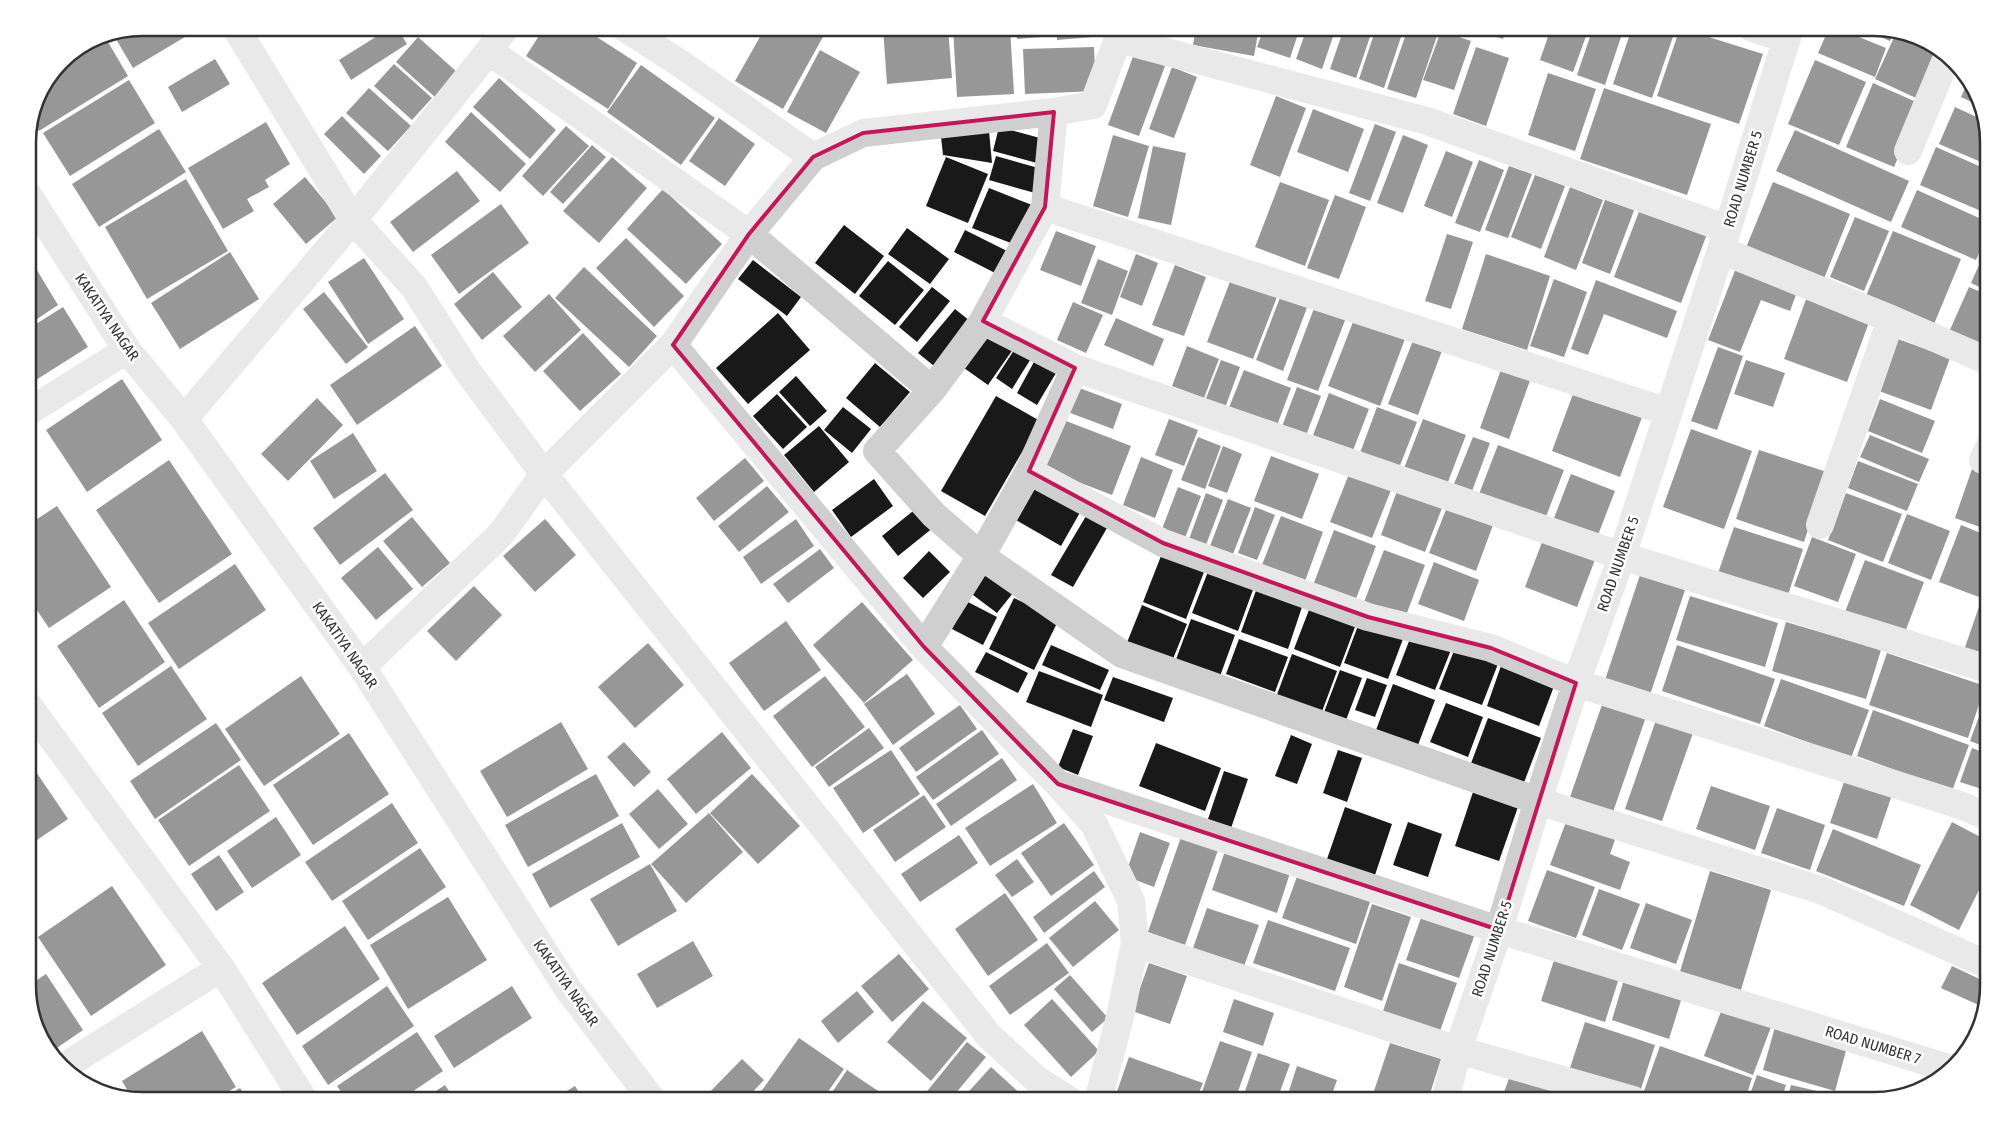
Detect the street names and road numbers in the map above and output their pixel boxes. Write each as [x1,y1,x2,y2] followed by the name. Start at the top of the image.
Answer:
[1720,129,1766,229] street label: ROAD NUMBER 5
[71,270,143,364] street label: KAKATIYA NAGAR
[1593,514,1643,614] street label: ROAD NUMBER 5
[309,598,381,692] street label: KAKATIYA NAGAR
[1468,899,1516,999] street label: ROAD NUMBER 5
[530,936,602,1030] street label: KAKATIYA NAGAR
[1823,1022,1923,1068] street label: ROAD NUMBER 7

